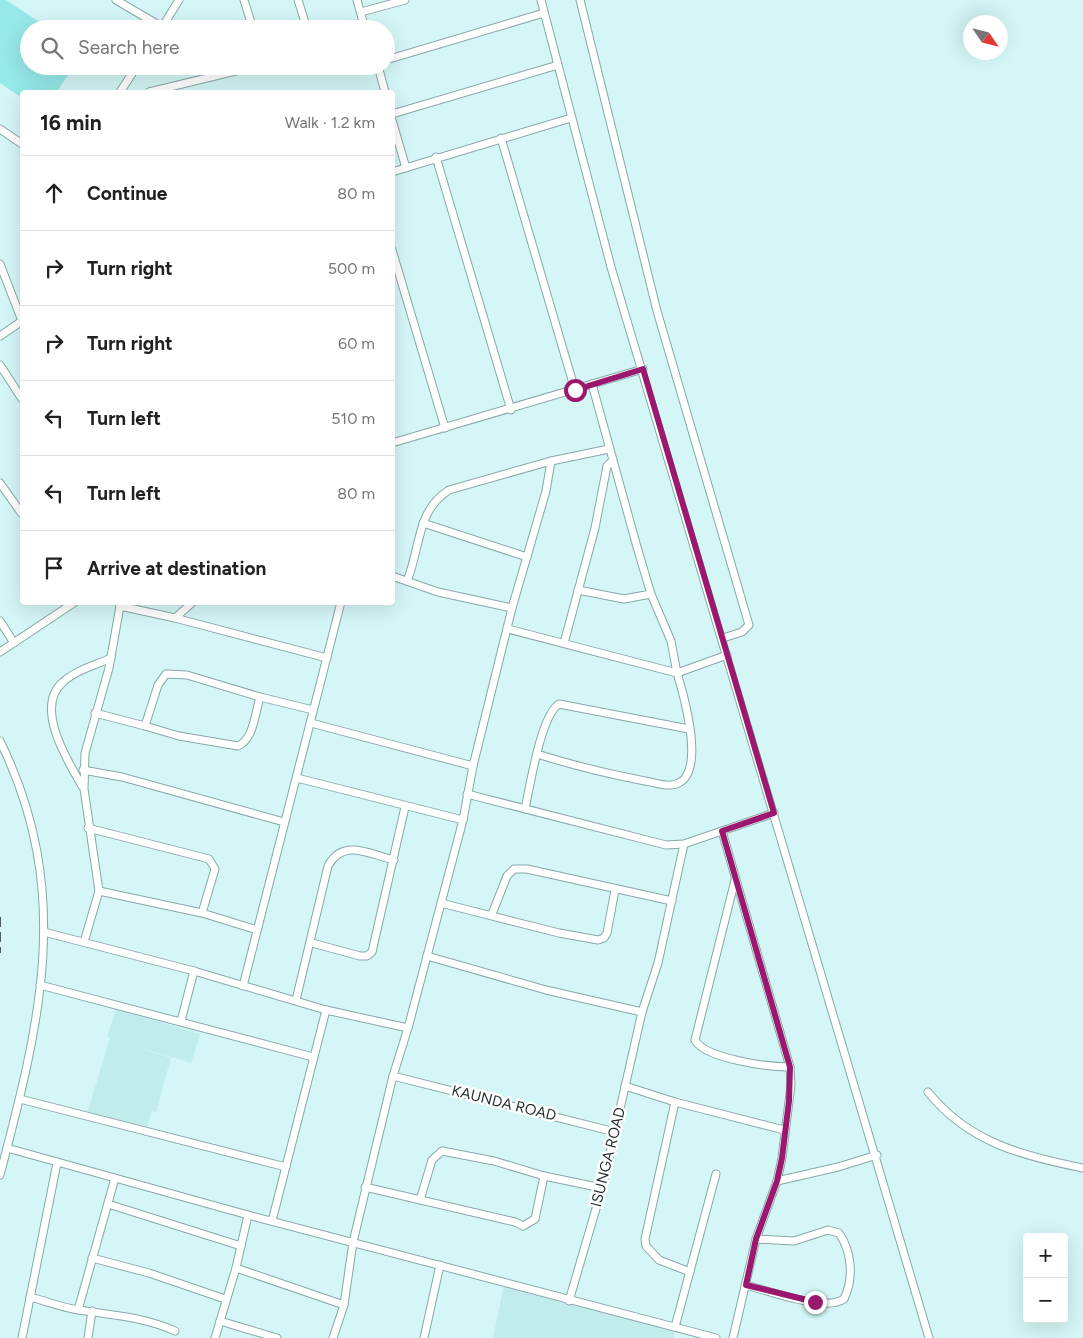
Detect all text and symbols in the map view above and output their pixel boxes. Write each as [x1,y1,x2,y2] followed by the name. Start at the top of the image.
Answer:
[963,15,1008,60] north arrow
[20,20,395,75] search box
[38,34,66,62] icon: search
[78,36,180,59] text: Search here
[40,110,102,135] text: 16 min
[285,113,375,132] text: Walk · 1.2 km
[40,179,68,207] icon: ahead
[87,182,167,205] text: Continue
[337,184,375,203] text: 80 m
[40,254,68,282] icon: right
[87,257,173,280] text: Turn right
[328,259,375,278] text: 500 m
[40,329,68,357] icon: right
[87,332,173,355] text: Turn right
[338,334,375,353] text: 60 m
[564,379,587,402] route start
[40,404,68,432] icon: left
[87,407,161,430] text: Turn left
[331,409,375,428] text: 510 m
[40,479,68,507] icon: left
[87,482,161,505] text: Turn left
[337,484,375,503] text: 80 m
[40,554,68,582] icon: arrive
[87,557,266,580] text: Arrive at destination
[450,1081,558,1125] street label: KAUNDA ROAD
[587,1105,629,1209] street label: ISUNGA ROAD
[1023,1233,1068,1323] map controls
[1023,1233,1068,1278] button: +
[1023,1278,1068,1323] button: −
[804,1291,827,1314] route end

